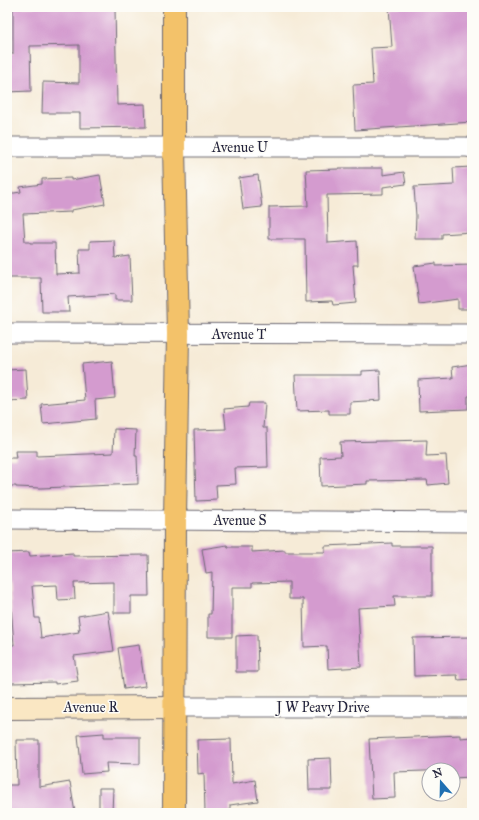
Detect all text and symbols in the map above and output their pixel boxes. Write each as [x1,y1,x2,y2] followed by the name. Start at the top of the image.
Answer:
[211,139,269,156] street label: Avenue U
[211,326,267,343] street label: Avenue T
[212,512,267,529] street label: Avenue S
[63,699,120,716] street label: Avenue R
[275,699,370,717] street label: J W Peavy Drive
[421,762,461,802] north arrow
[431,765,445,781] text: N

